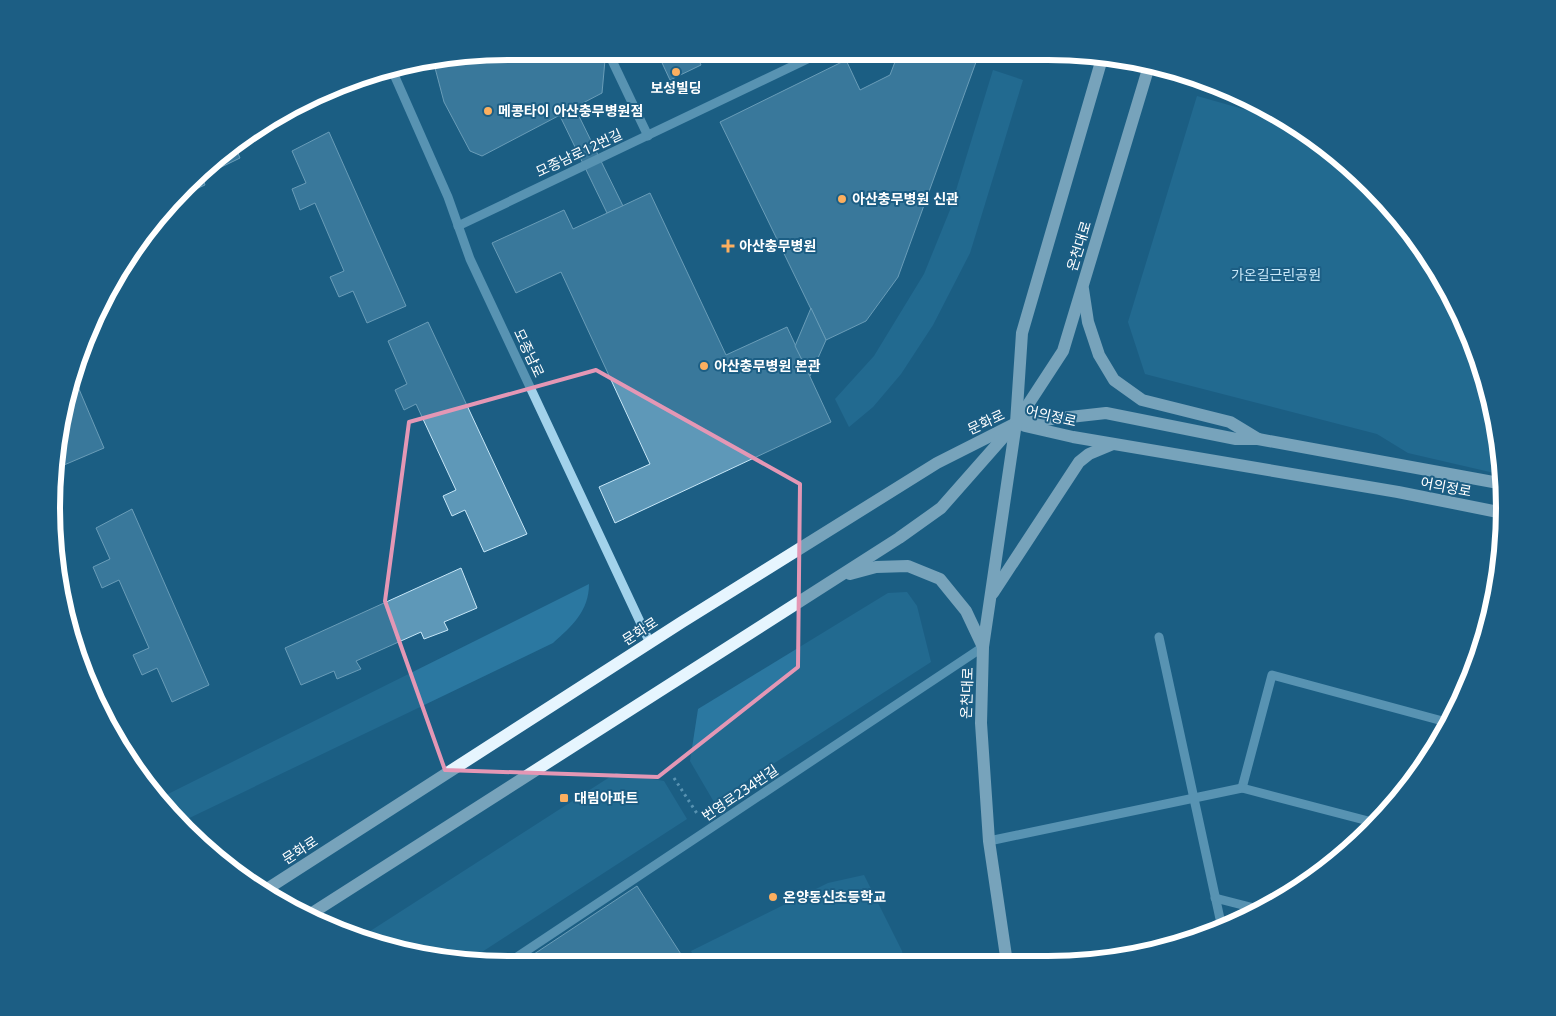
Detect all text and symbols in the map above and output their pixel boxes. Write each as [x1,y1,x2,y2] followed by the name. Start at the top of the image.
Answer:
[670,66,682,78] marker: 보성빌딩
[650,78,702,97] place label: 보성빌딩
[498,101,643,120] place label: 메콩타이 아산충무병원점
[482,105,494,117] marker: 메콩타이 아산충무병원점
[532,124,625,181] street label: 모종남로12번길
[852,189,959,208] place label: 아산충무병원 신관
[836,193,848,205] marker: 아산충무병원 신관
[1062,218,1095,273] street label: 온천대로
[739,236,816,255] place label: 아산충무병원
[721,239,735,253] marker: 아산충무병원
[1231,265,1321,284] park label: 가온길근린공원
[510,325,549,380] street label: 모종남로
[714,356,821,375] place label: 아산충무병원 본관
[698,360,710,372] marker: 아산충무병원 본관
[1024,400,1078,431] street label: 어의정로
[964,405,1007,438] street label: 문화로
[1419,472,1473,501] street label: 어의정로
[618,612,661,649] street label: 문화로
[956,667,977,719] street label: 온천대로
[698,760,782,825] street label: 번영로234번길
[574,788,639,807] place label: 대림아파트
[558,792,570,804] marker: 대림아파트
[278,831,321,868] street label: 문화로
[783,887,886,906] place label: 온양동신초등학교
[767,891,779,903] marker: 온양동신초등학교

